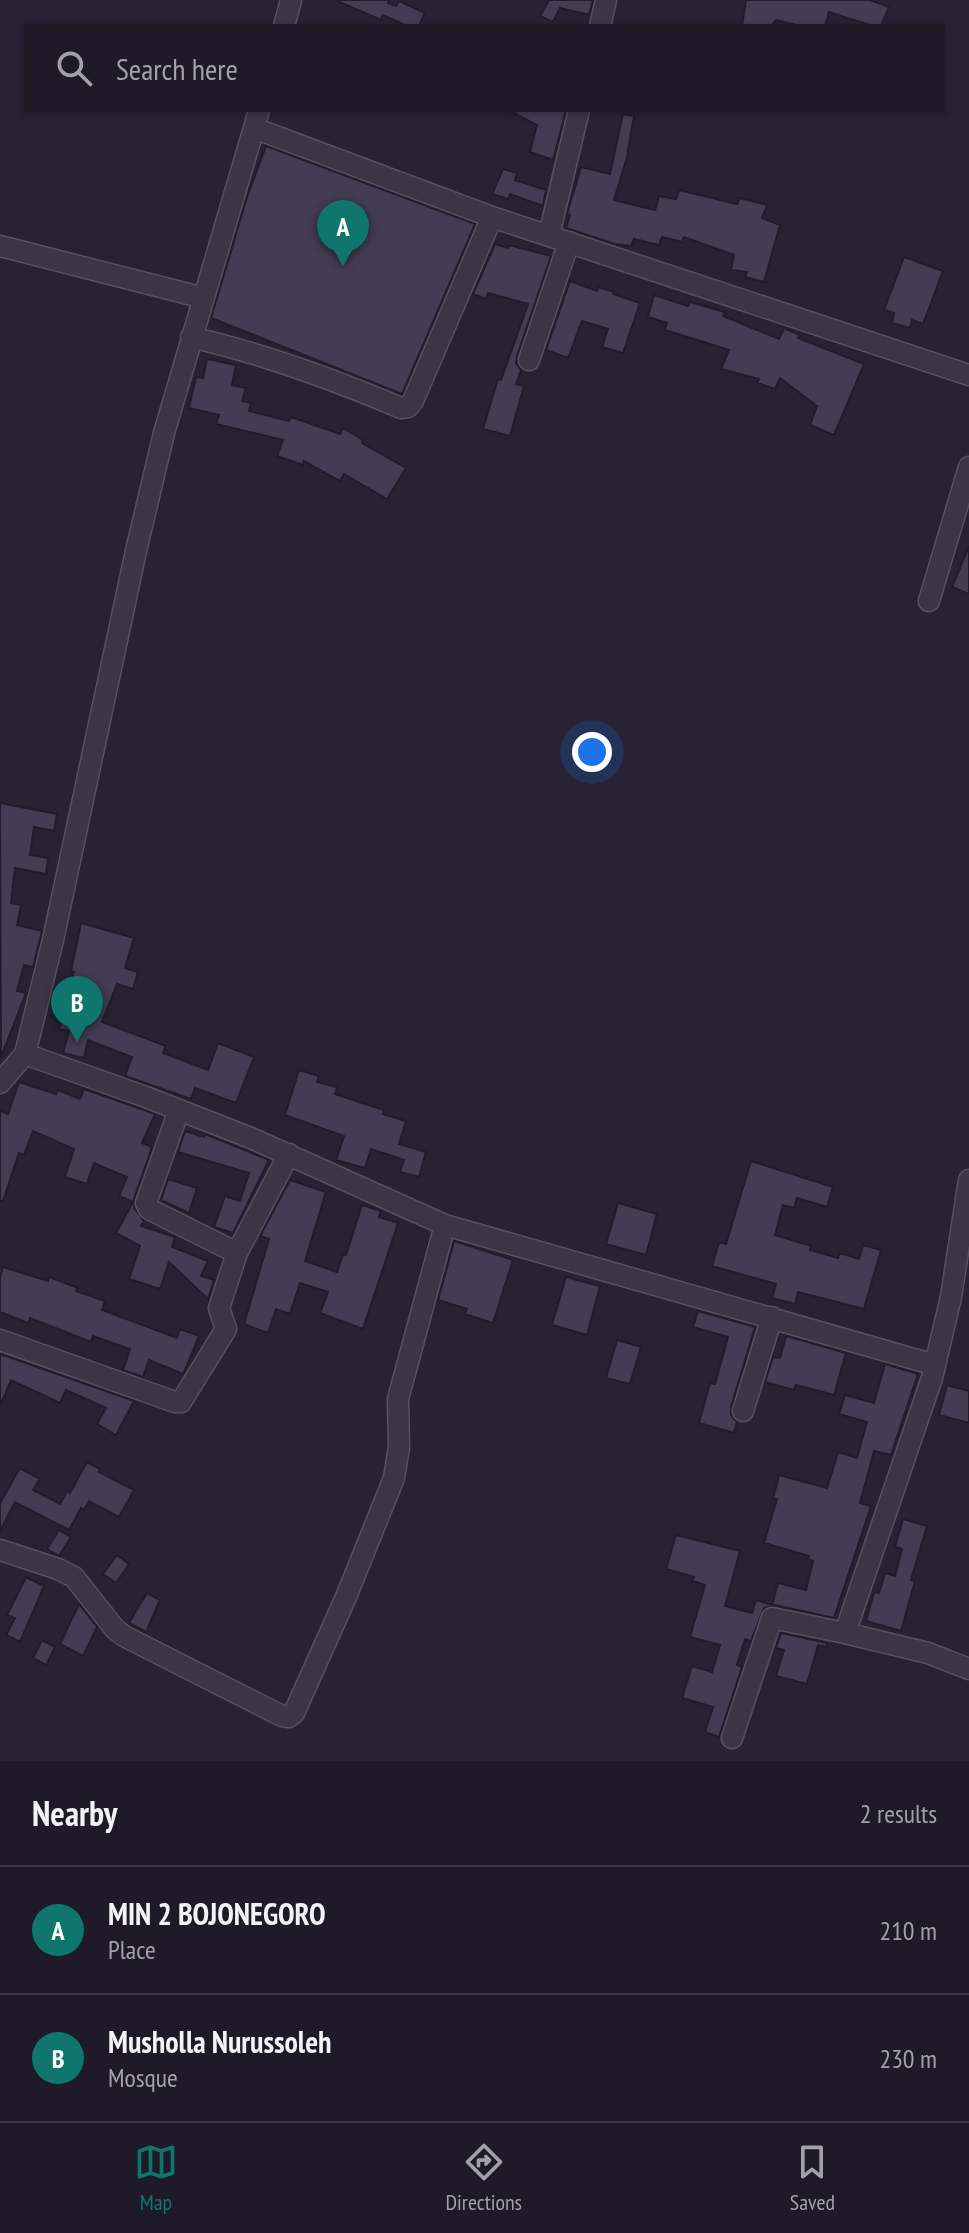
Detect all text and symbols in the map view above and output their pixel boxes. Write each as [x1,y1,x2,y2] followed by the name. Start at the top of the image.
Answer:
[24,24,945,112] search box
[52,46,96,90] icon: search
[116,49,238,88] text: Search here
[317,200,369,266] pin: A
[572,732,612,772] your location
[51,976,103,1042] pin: B
[32,1791,117,1835] text: Nearby
[860,1797,937,1830] text: 2 results
[108,1894,326,1933] text: MIN 2 BOJONEGORO
[51,1914,65,1947] text: A
[879,1914,937,1947] text: 210 m
[108,1933,156,1966] text: Place
[108,2022,331,2061] text: Musholla Nurussoleh
[52,2042,64,2075] text: B
[879,2042,937,2075] text: 230 m
[108,2061,178,2094] text: Mosque
[134,2140,178,2216] tab: Map
[446,2140,522,2216] tab: Directions
[790,2140,835,2216] tab: Saved

